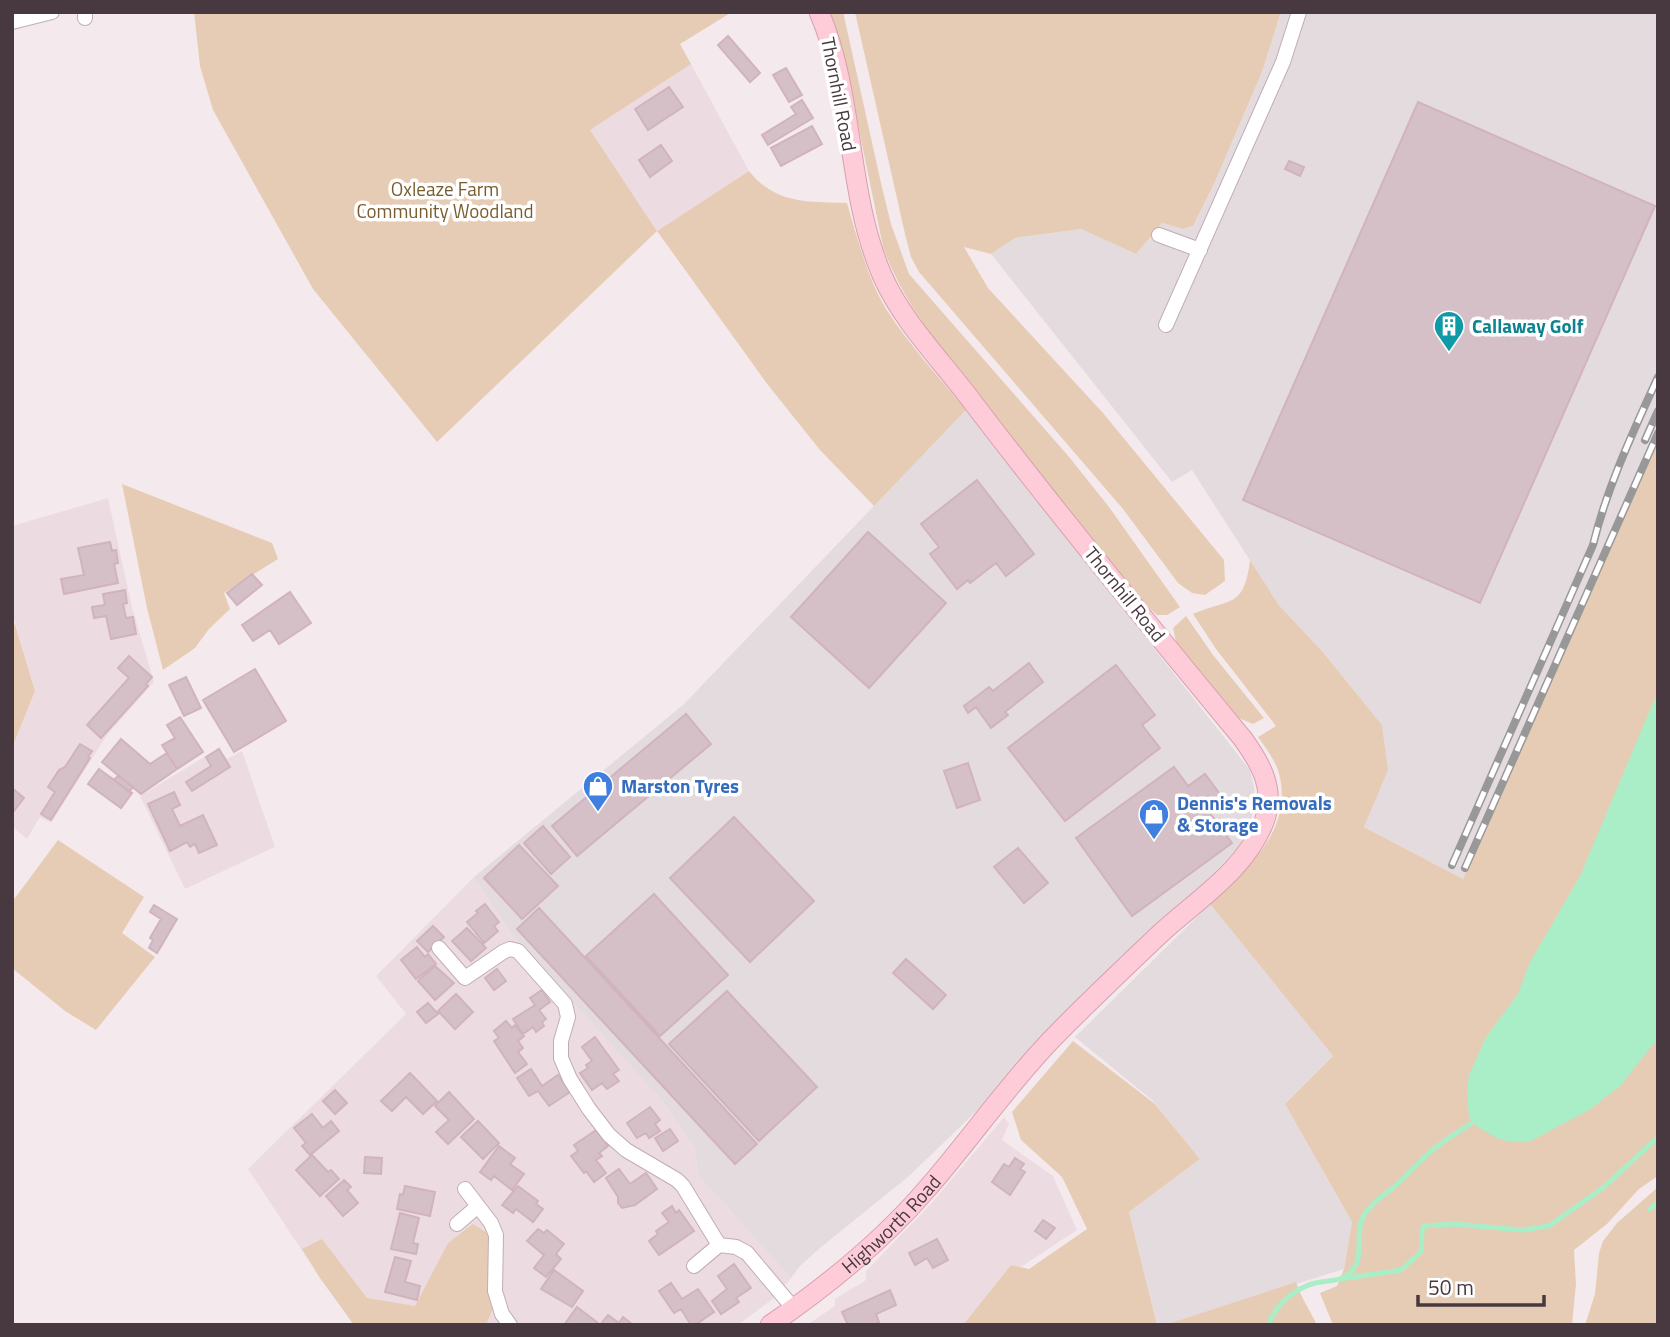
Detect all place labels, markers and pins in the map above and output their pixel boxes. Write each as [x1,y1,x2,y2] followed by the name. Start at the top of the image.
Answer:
[1432,309,1466,353] building icon: Callaway Golf
[1472,311,1584,340] place label: Callaway Golf
[581,769,615,813] shop icon: Marston Tyres
[621,771,739,800] place label: Marston Tyres
[1177,788,1332,839] place label: Dennis's Removals & Storage
[1137,797,1171,841] shop icon: Dennis's Removals & Storage

